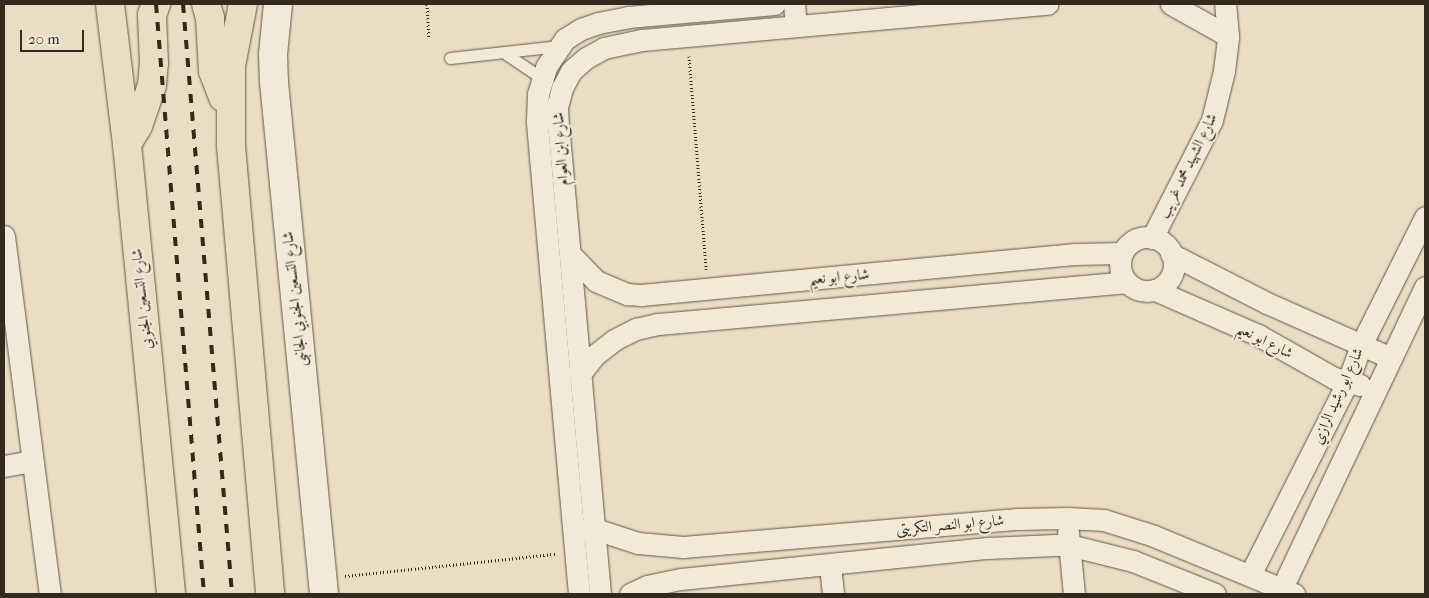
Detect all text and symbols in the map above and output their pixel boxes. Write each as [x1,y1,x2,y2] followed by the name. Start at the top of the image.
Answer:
[22,20,86,52] scale bar
[28,30,60,48] text: 20 m
[1155,111,1221,221] street label: شارع الشهيد محمد غريب
[549,112,573,186] street label: شارع ابن العوام
[279,231,311,367] street label: شارع التسعين الجنوبي الجانبى
[128,248,156,350] street label: شارع التسعين الجنوبي
[808,265,870,289] street label: شارع ابو نعيم
[1234,319,1296,363] street label: شارع ابو نعيم
[1309,345,1367,447] street label: شارع ابو رشيد الرازي
[895,511,1005,539] street label: شارع ابو النصر التكريتى

